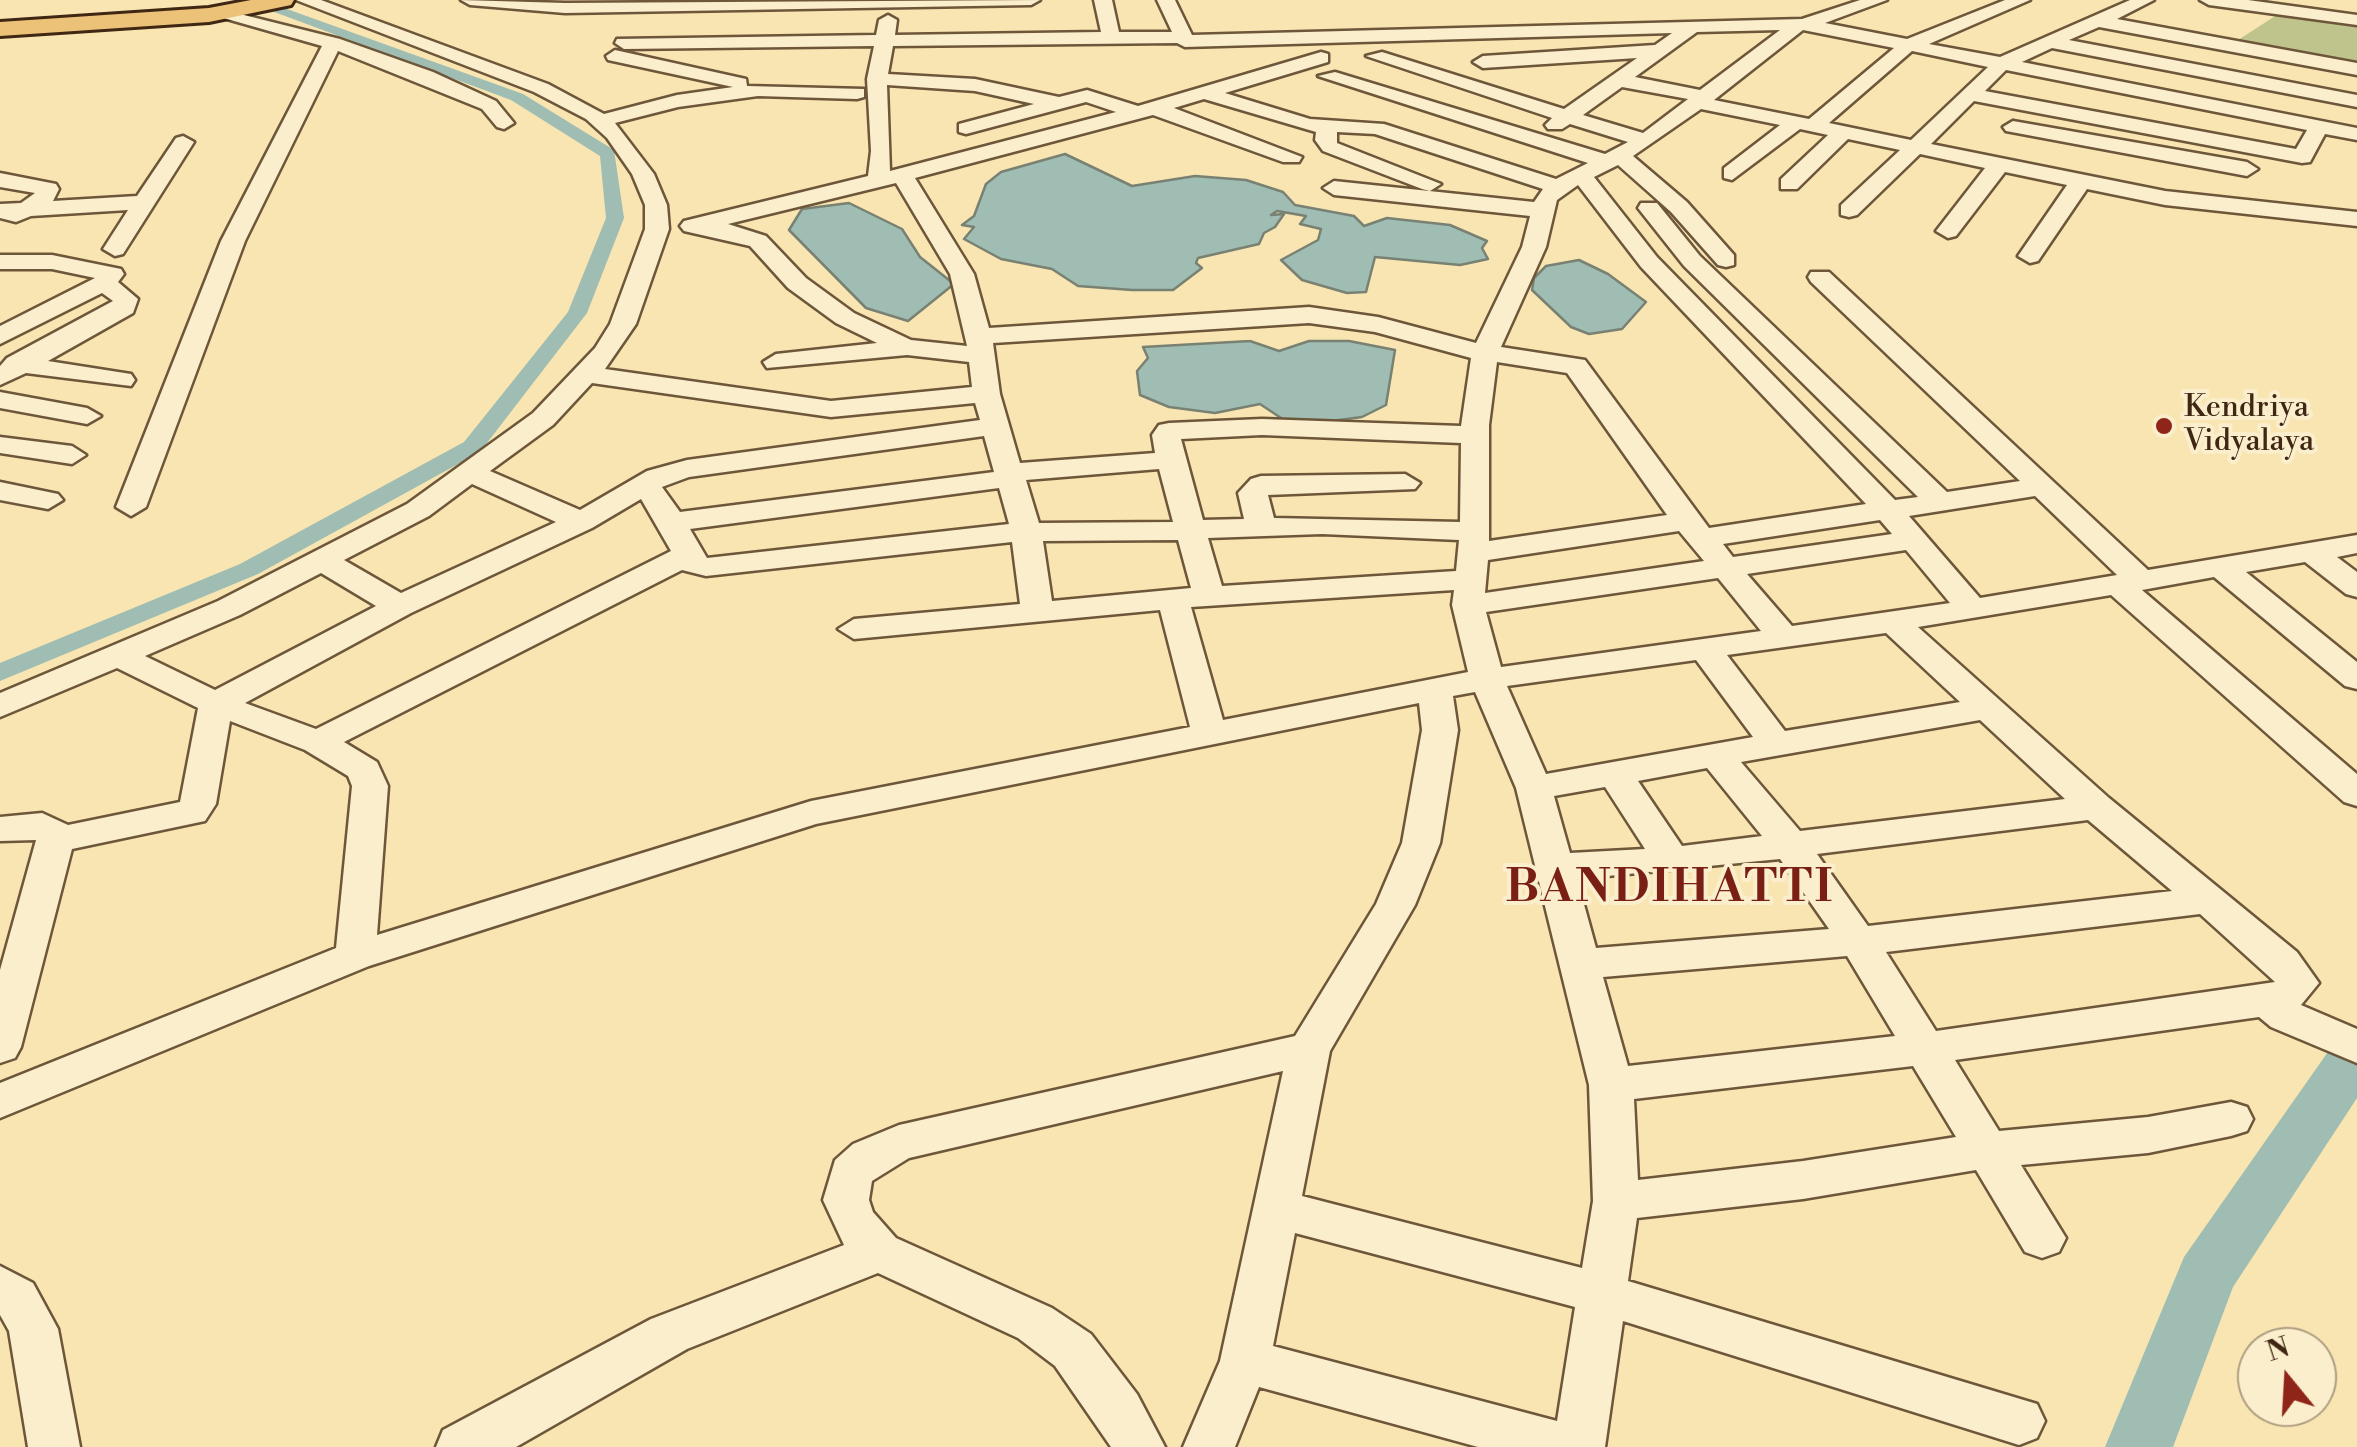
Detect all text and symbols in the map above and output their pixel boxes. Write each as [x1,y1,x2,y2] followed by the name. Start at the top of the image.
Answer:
[2184,391,2314,462] place label: Kendriya Vidyalaya
[2153,415,2175,437] marker: Kendriya Vidyalaya
[1505,863,1835,917] district label: BANDIHATTI
[2237,1327,2337,1427] north arrow
[2262,1330,2294,1370] text: N

